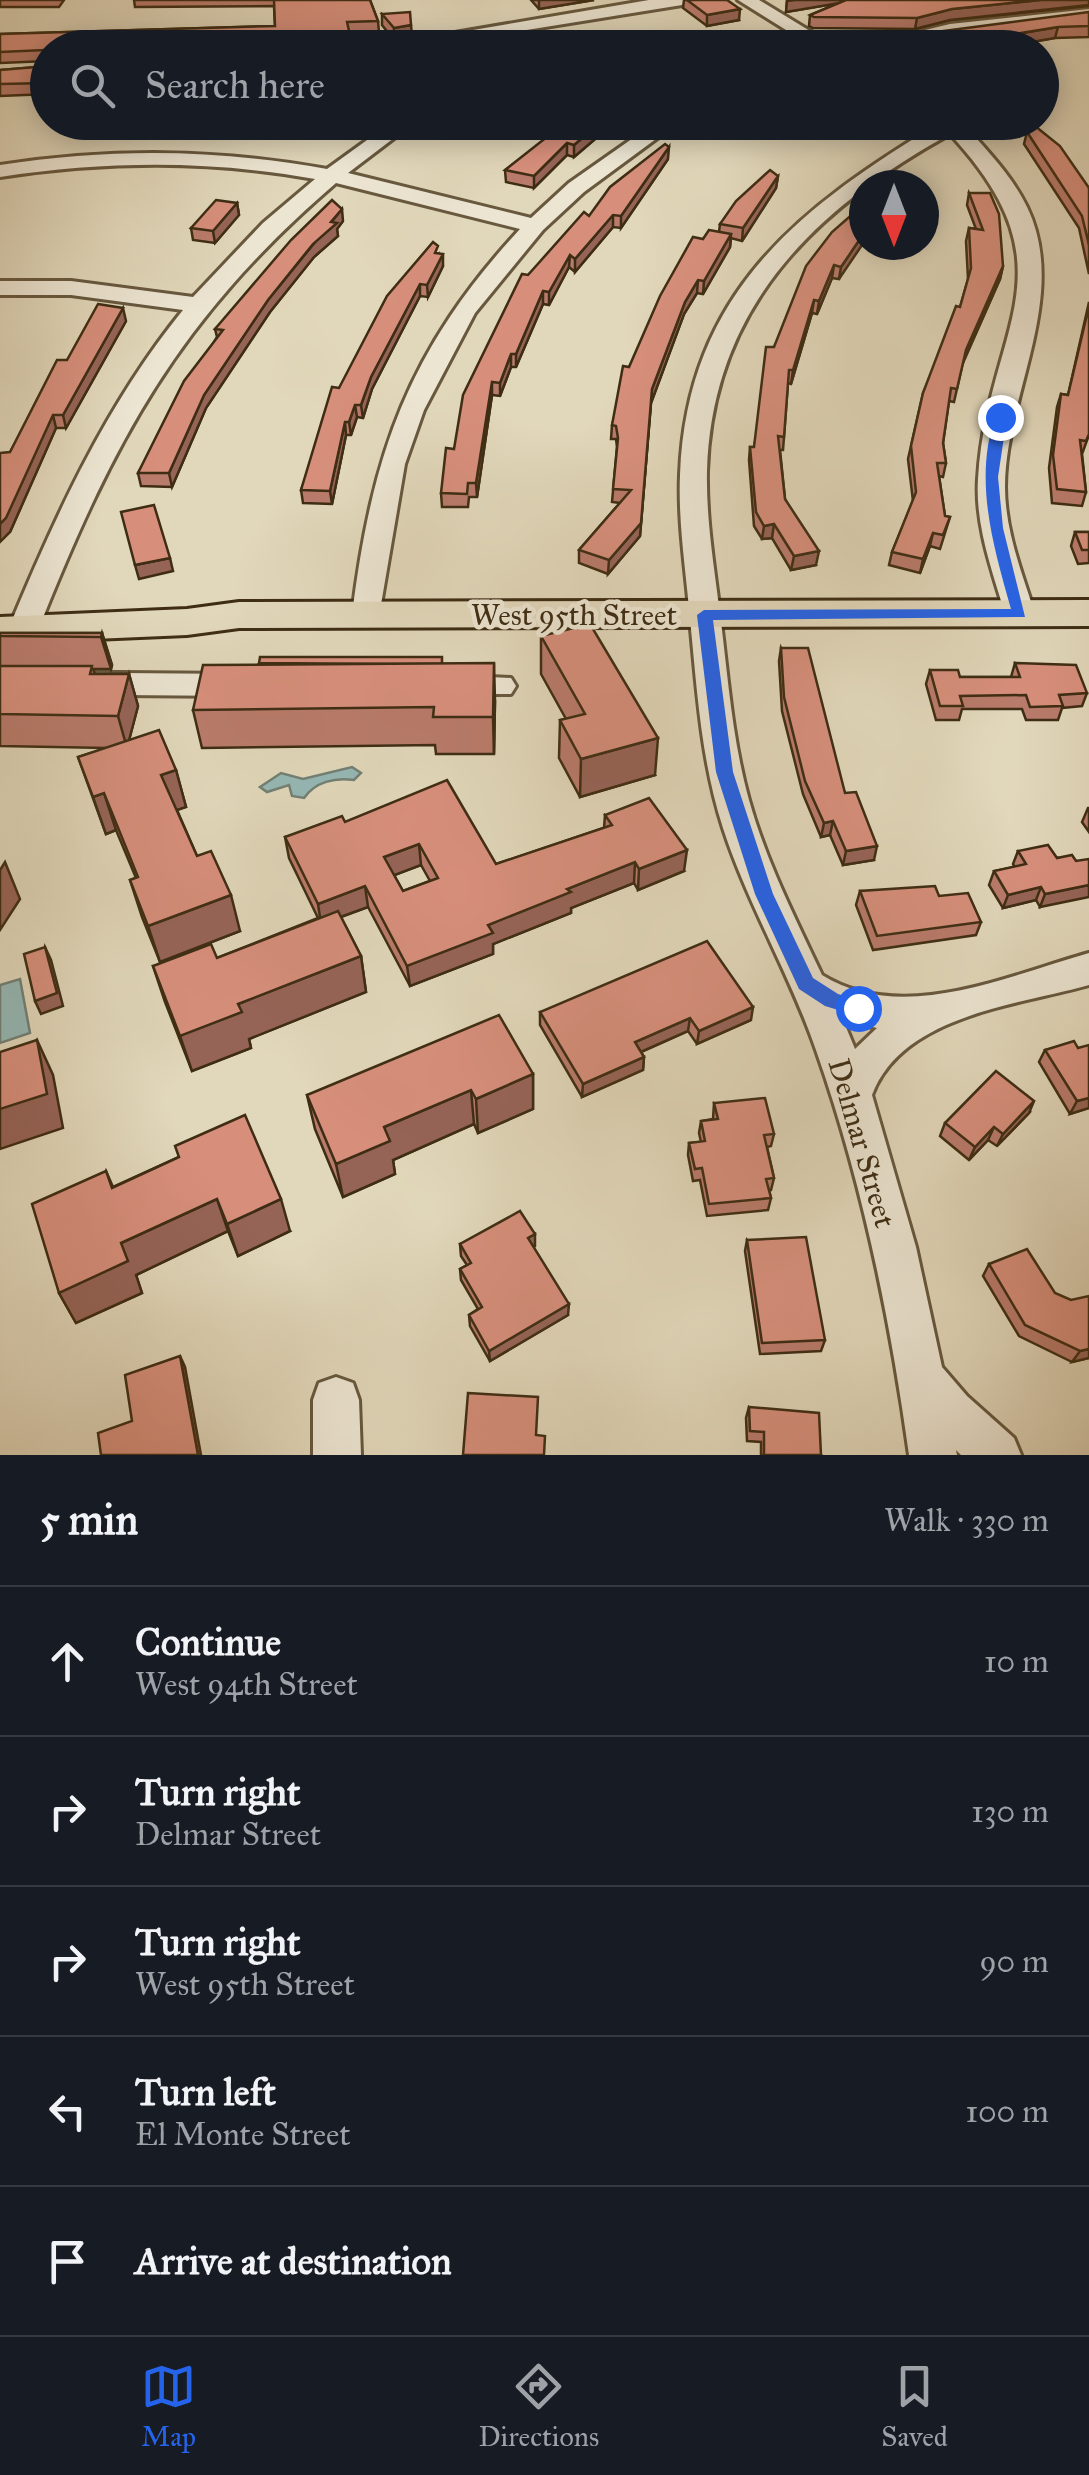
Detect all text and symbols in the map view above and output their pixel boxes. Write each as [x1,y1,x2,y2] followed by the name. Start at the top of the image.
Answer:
[30,30,1059,140] search box
[65,58,120,113] icon: search
[145,62,325,108] text: Search here
[849,170,939,260] north arrow
[978,395,1024,441] route end
[471,597,677,634] street label: West 95th Street
[836,986,882,1032] route start
[821,1054,903,1232] street label: Delmar Street
[40,1494,138,1546] text: 5 min
[884,1501,1049,1540] text: Walk · 330 m
[135,1619,281,1665] text: Continue
[40,1634,95,1689] icon: ahead
[984,1642,1049,1681] text: 10 m
[135,1665,358,1704] text: West 94th Street
[135,1769,301,1815] text: Turn right
[40,1784,95,1839] icon: right
[971,1792,1049,1831] text: 130 m
[135,1815,321,1854] text: Delmar Street
[135,1919,301,1965] text: Turn right
[40,1934,95,1989] icon: right
[979,1942,1049,1981] text: 90 m
[135,1965,355,2004] text: West 95th Street
[135,2069,276,2115] text: Turn left
[40,2084,95,2139] icon: left
[965,2092,1049,2131] text: 100 m
[135,2115,351,2154] text: El Monte Street
[40,2234,95,2289] icon: arrive
[135,2238,452,2284] text: Arrive at destination
[141,2359,196,2454] tab: Map
[478,2359,599,2454] tab: Directions
[881,2359,948,2454] tab: Saved

